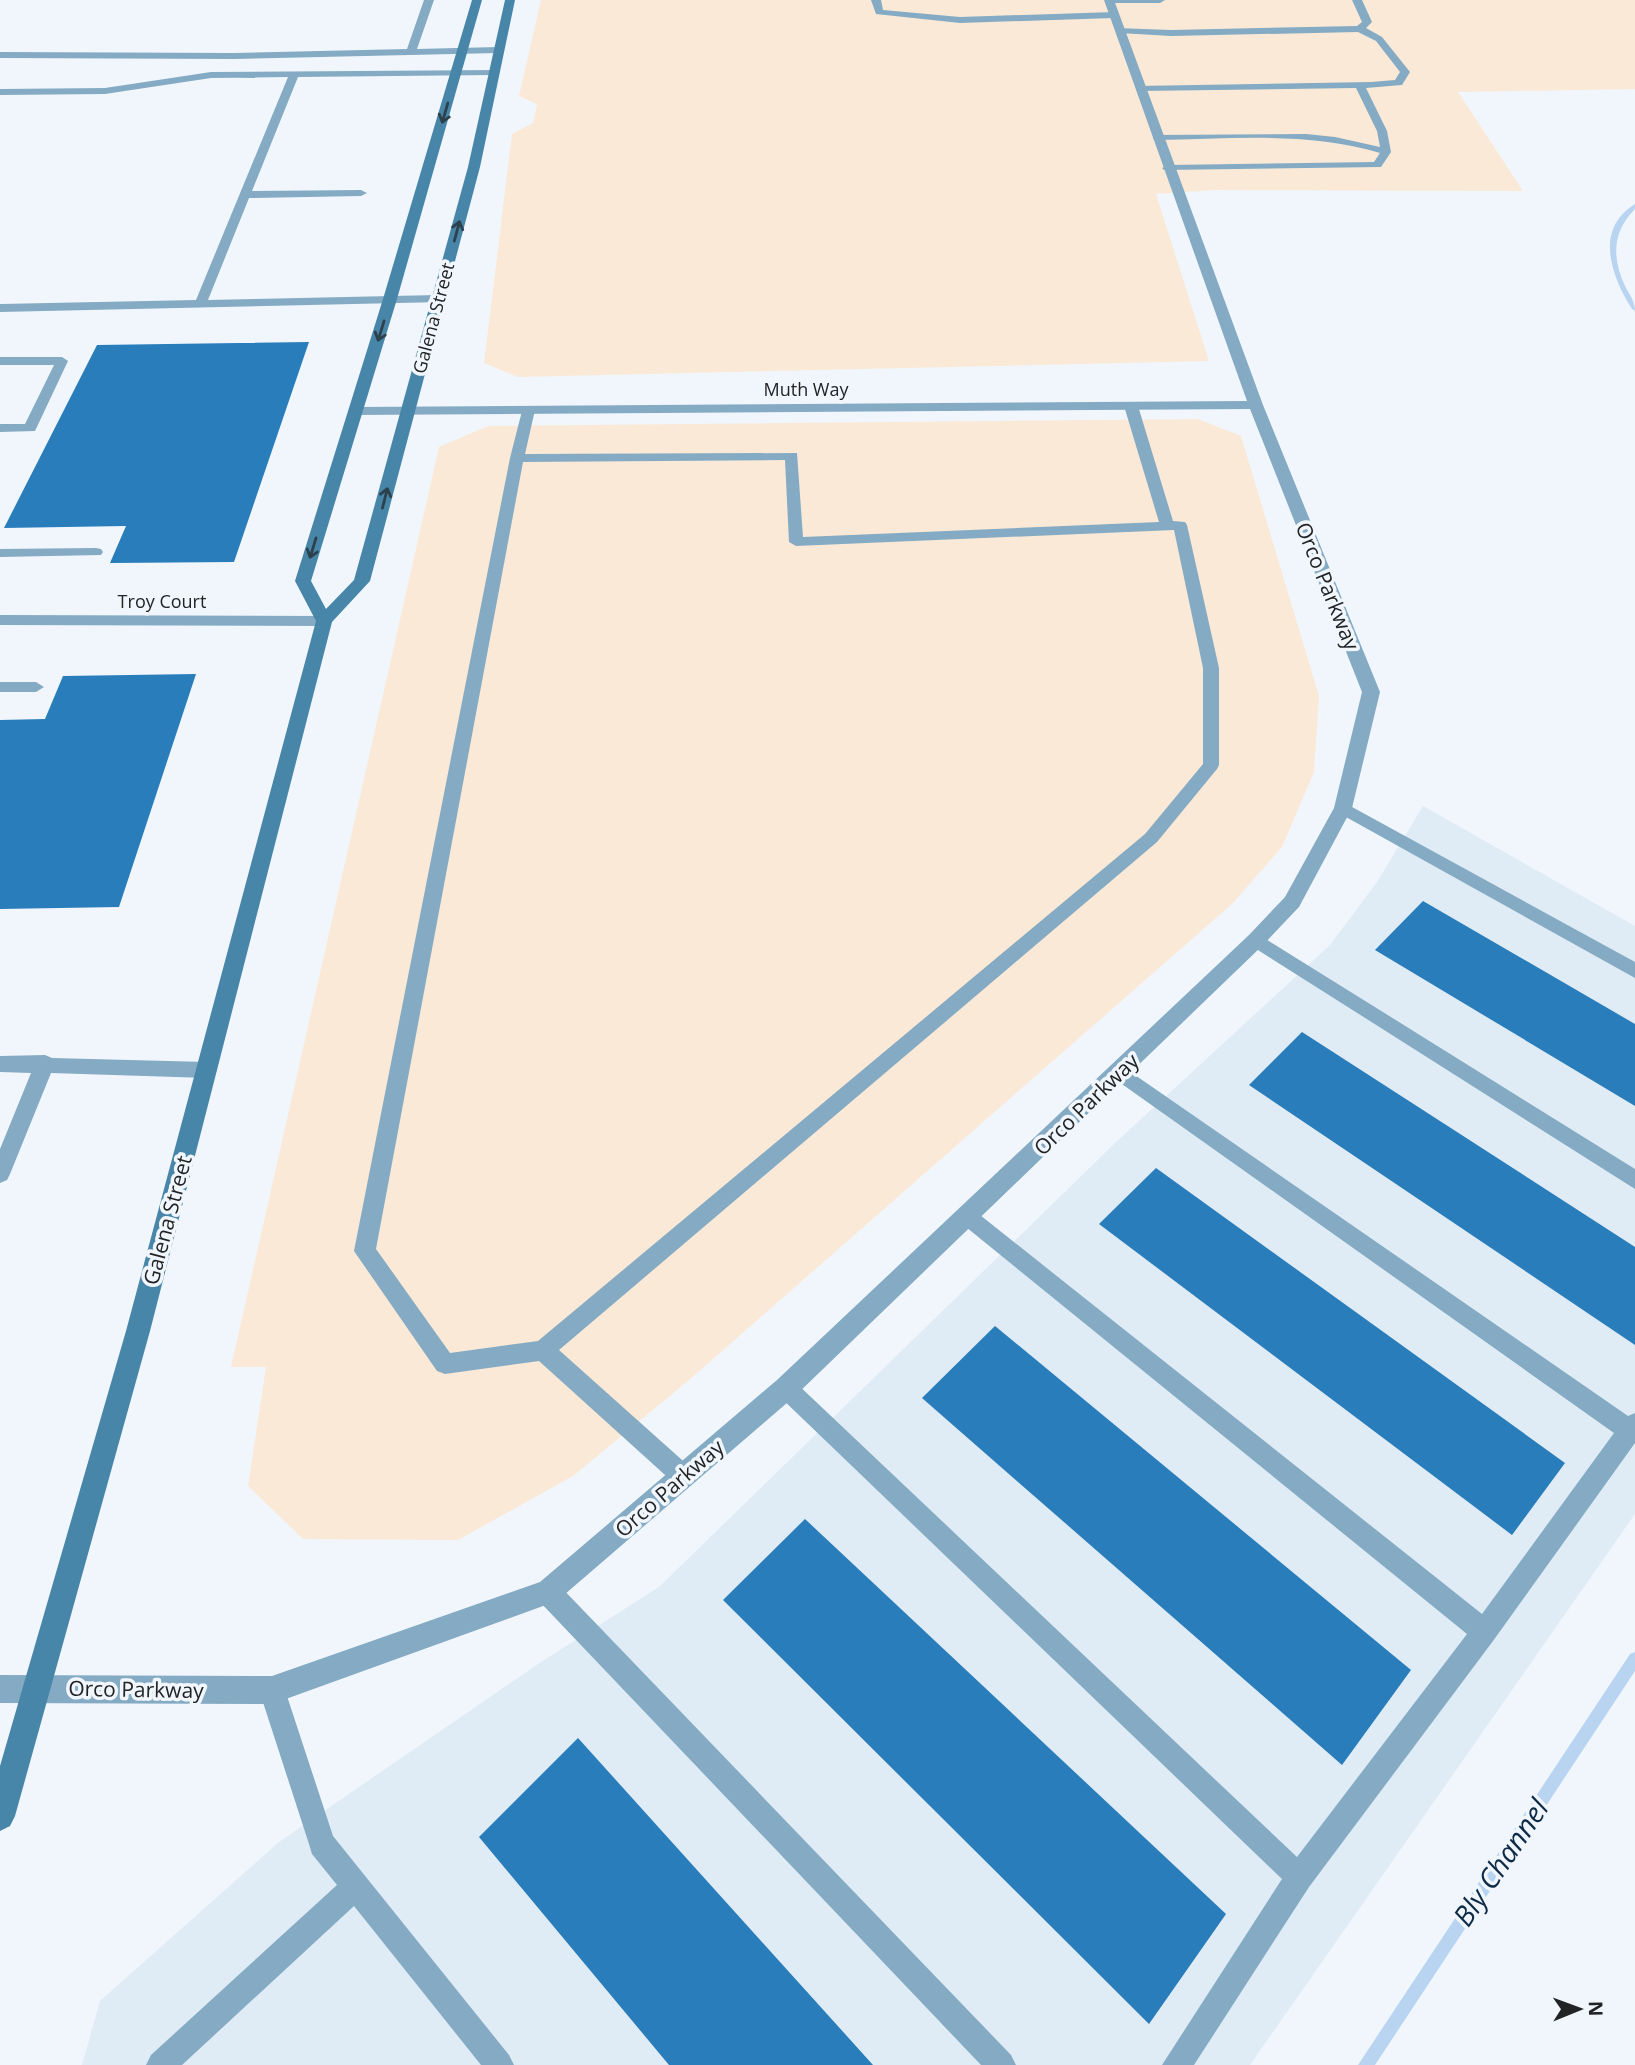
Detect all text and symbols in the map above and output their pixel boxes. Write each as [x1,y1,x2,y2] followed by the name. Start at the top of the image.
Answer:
[437,101,450,123] one-way arrow
[451,220,464,242] one-way arrow
[407,260,459,376] street label: Galena Street
[373,320,386,342] one-way arrow
[764,377,849,401] street label: Muth Way
[379,487,392,510] one-way arrow
[1290,518,1367,654] street label: Orco Parkway
[306,537,318,559] one-way arrow
[118,589,206,613] street label: Troy Court
[1028,1047,1145,1161] street label: Orco Parkway
[136,1152,198,1288] street label: Galena Street
[609,1433,730,1543] street label: Orco Parkway
[68,1674,204,1704] street label: Orco Parkway
[1443,1790,1557,1933] water label: Bly Channel
[1544,1974,1614,2044] north arrow
[1583,2001,1609,2017] text: N

